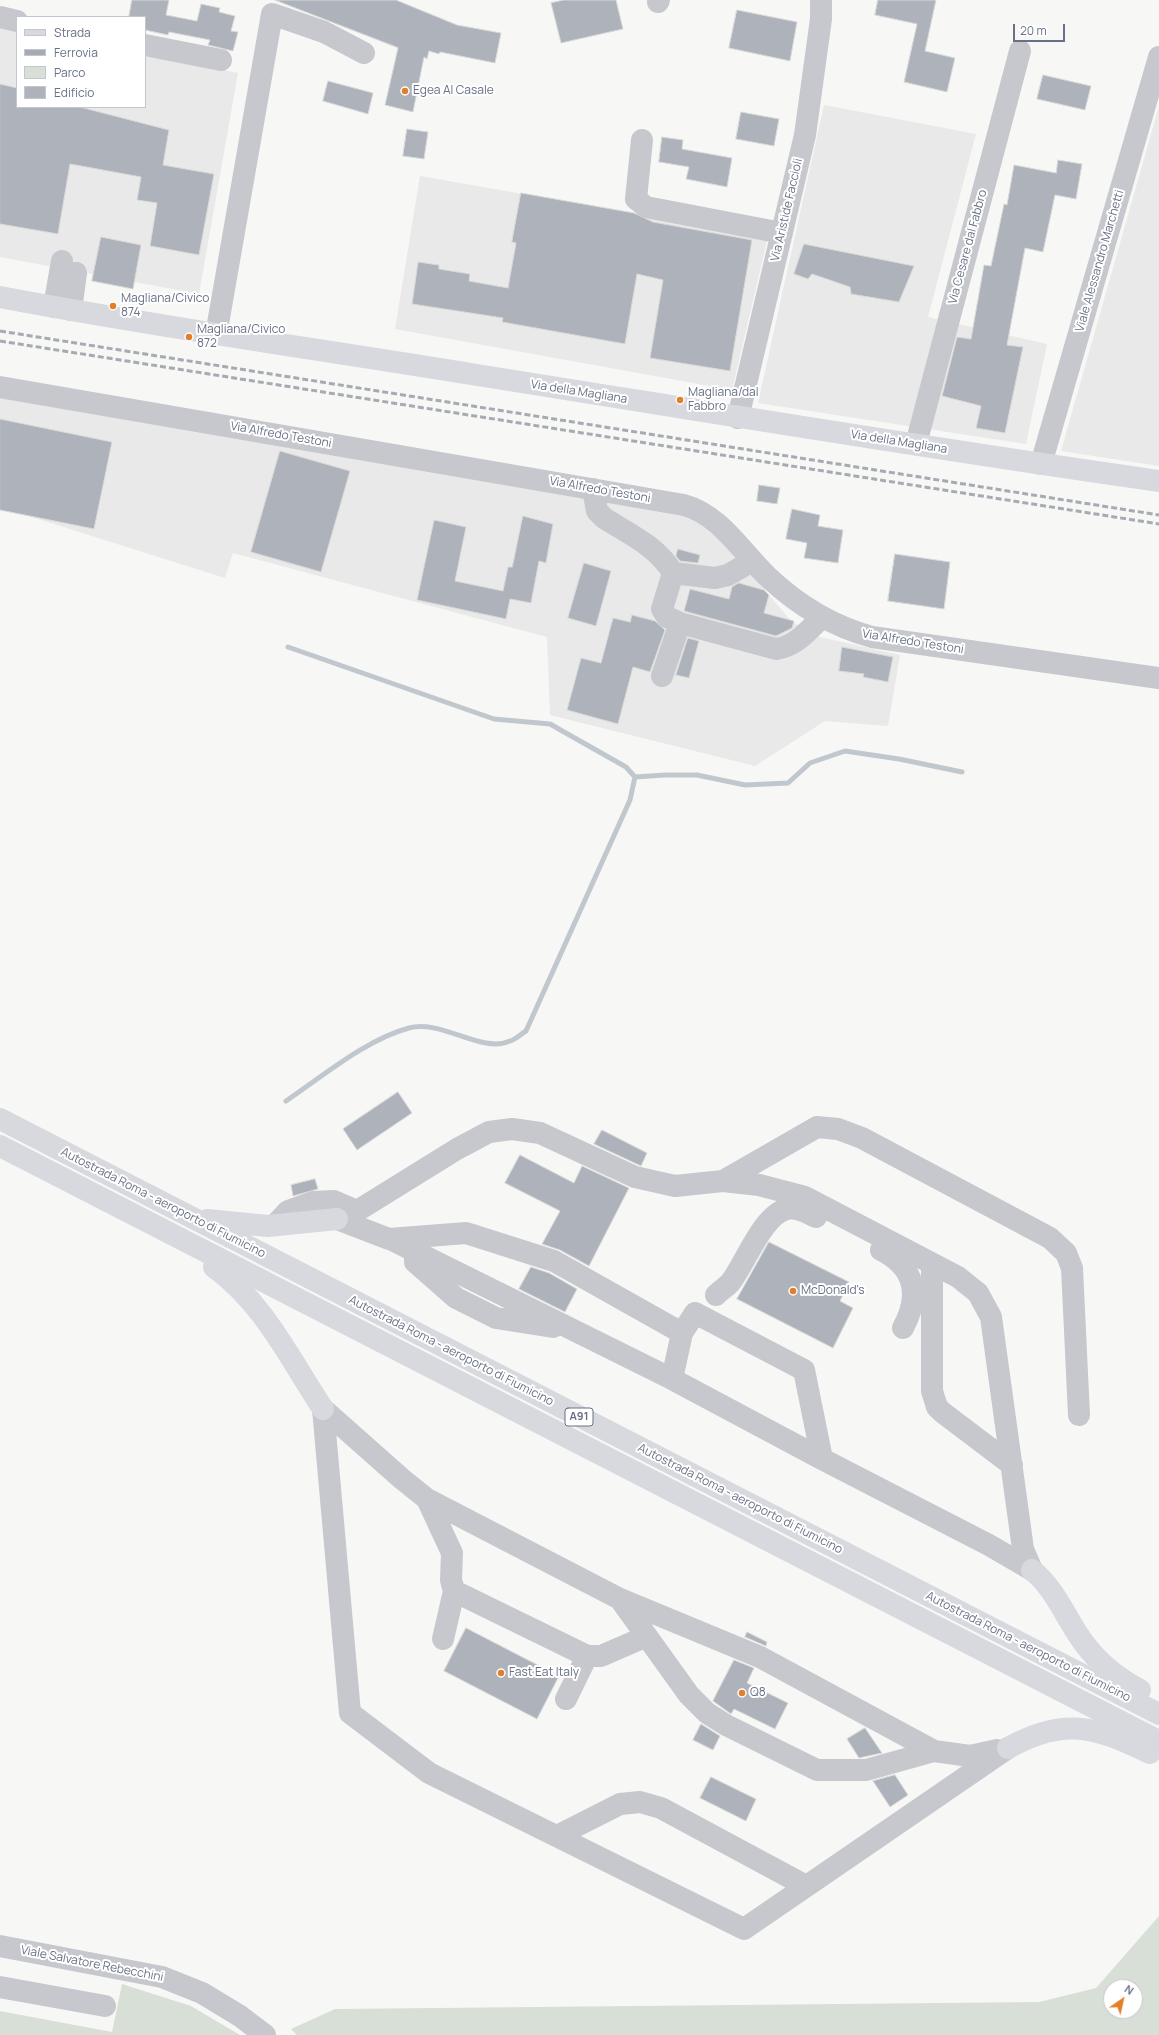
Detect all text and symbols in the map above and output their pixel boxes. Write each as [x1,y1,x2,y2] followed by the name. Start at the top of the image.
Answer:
[16,16,146,108] legend
[1015,16,1067,42] scale bar
[1020,22,1047,39] text: 20 m
[54,24,91,41] text: Strada
[54,44,98,61] text: Ferrovia
[54,64,85,81] text: Parco
[54,84,94,101] text: Edificio
[413,84,494,98] place label: Egea Al Casale
[400,86,410,96] marker: Egea Al Casale
[768,157,806,263] street label: Via Aristide Faccioli
[946,188,990,306] street label: Via Cesare dal Fabbro
[1073,189,1127,333] street label: Viale Alessandro Marchetti
[121,292,209,320] place label: Magliana/Civico 874
[108,301,118,311] marker: Magliana/Civico 874
[197,323,285,351] place label: Magliana/Civico 872
[184,332,194,342] marker: Magliana/Civico 872
[530,377,628,407] street label: Via della Magliana
[688,386,759,414] place label: Magliana/dal Fabbro
[675,395,685,405] marker: Magliana/dal Fabbro
[229,419,333,451] street label: Via Alfredo Testoni
[850,427,948,457] street label: Via della Magliana
[548,474,652,506] street label: Via Alfredo Testoni
[861,627,965,657] street label: Via Alfredo Testoni
[58,1145,268,1261] street label: Autostrada Roma - aeroporto di Fiumicino
[801,1284,864,1298] place label: McDonald's
[788,1286,798,1296] marker: McDonald's
[346,1293,556,1409] street label: Autostrada Roma - aeroporto di Fiumicino
[565,1408,593,1426] road number: A91
[635,1441,845,1557] street label: Autostrada Roma - aeroporto di Fiumicino
[923,1589,1133,1705] street label: Autostrada Roma - aeroporto di Fiumicino
[509,1666,579,1680] place label: Fast Eat Italy
[496,1668,506,1678] marker: Fast Eat Italy
[750,1686,766,1700] place label: Q8
[737,1688,747,1698] marker: Q8
[20,1943,164,1985] street label: Viale Salvatore Rebecchini
[1103,1979,1143,2019] north arrow
[1122,1981,1137,1998] text: N

